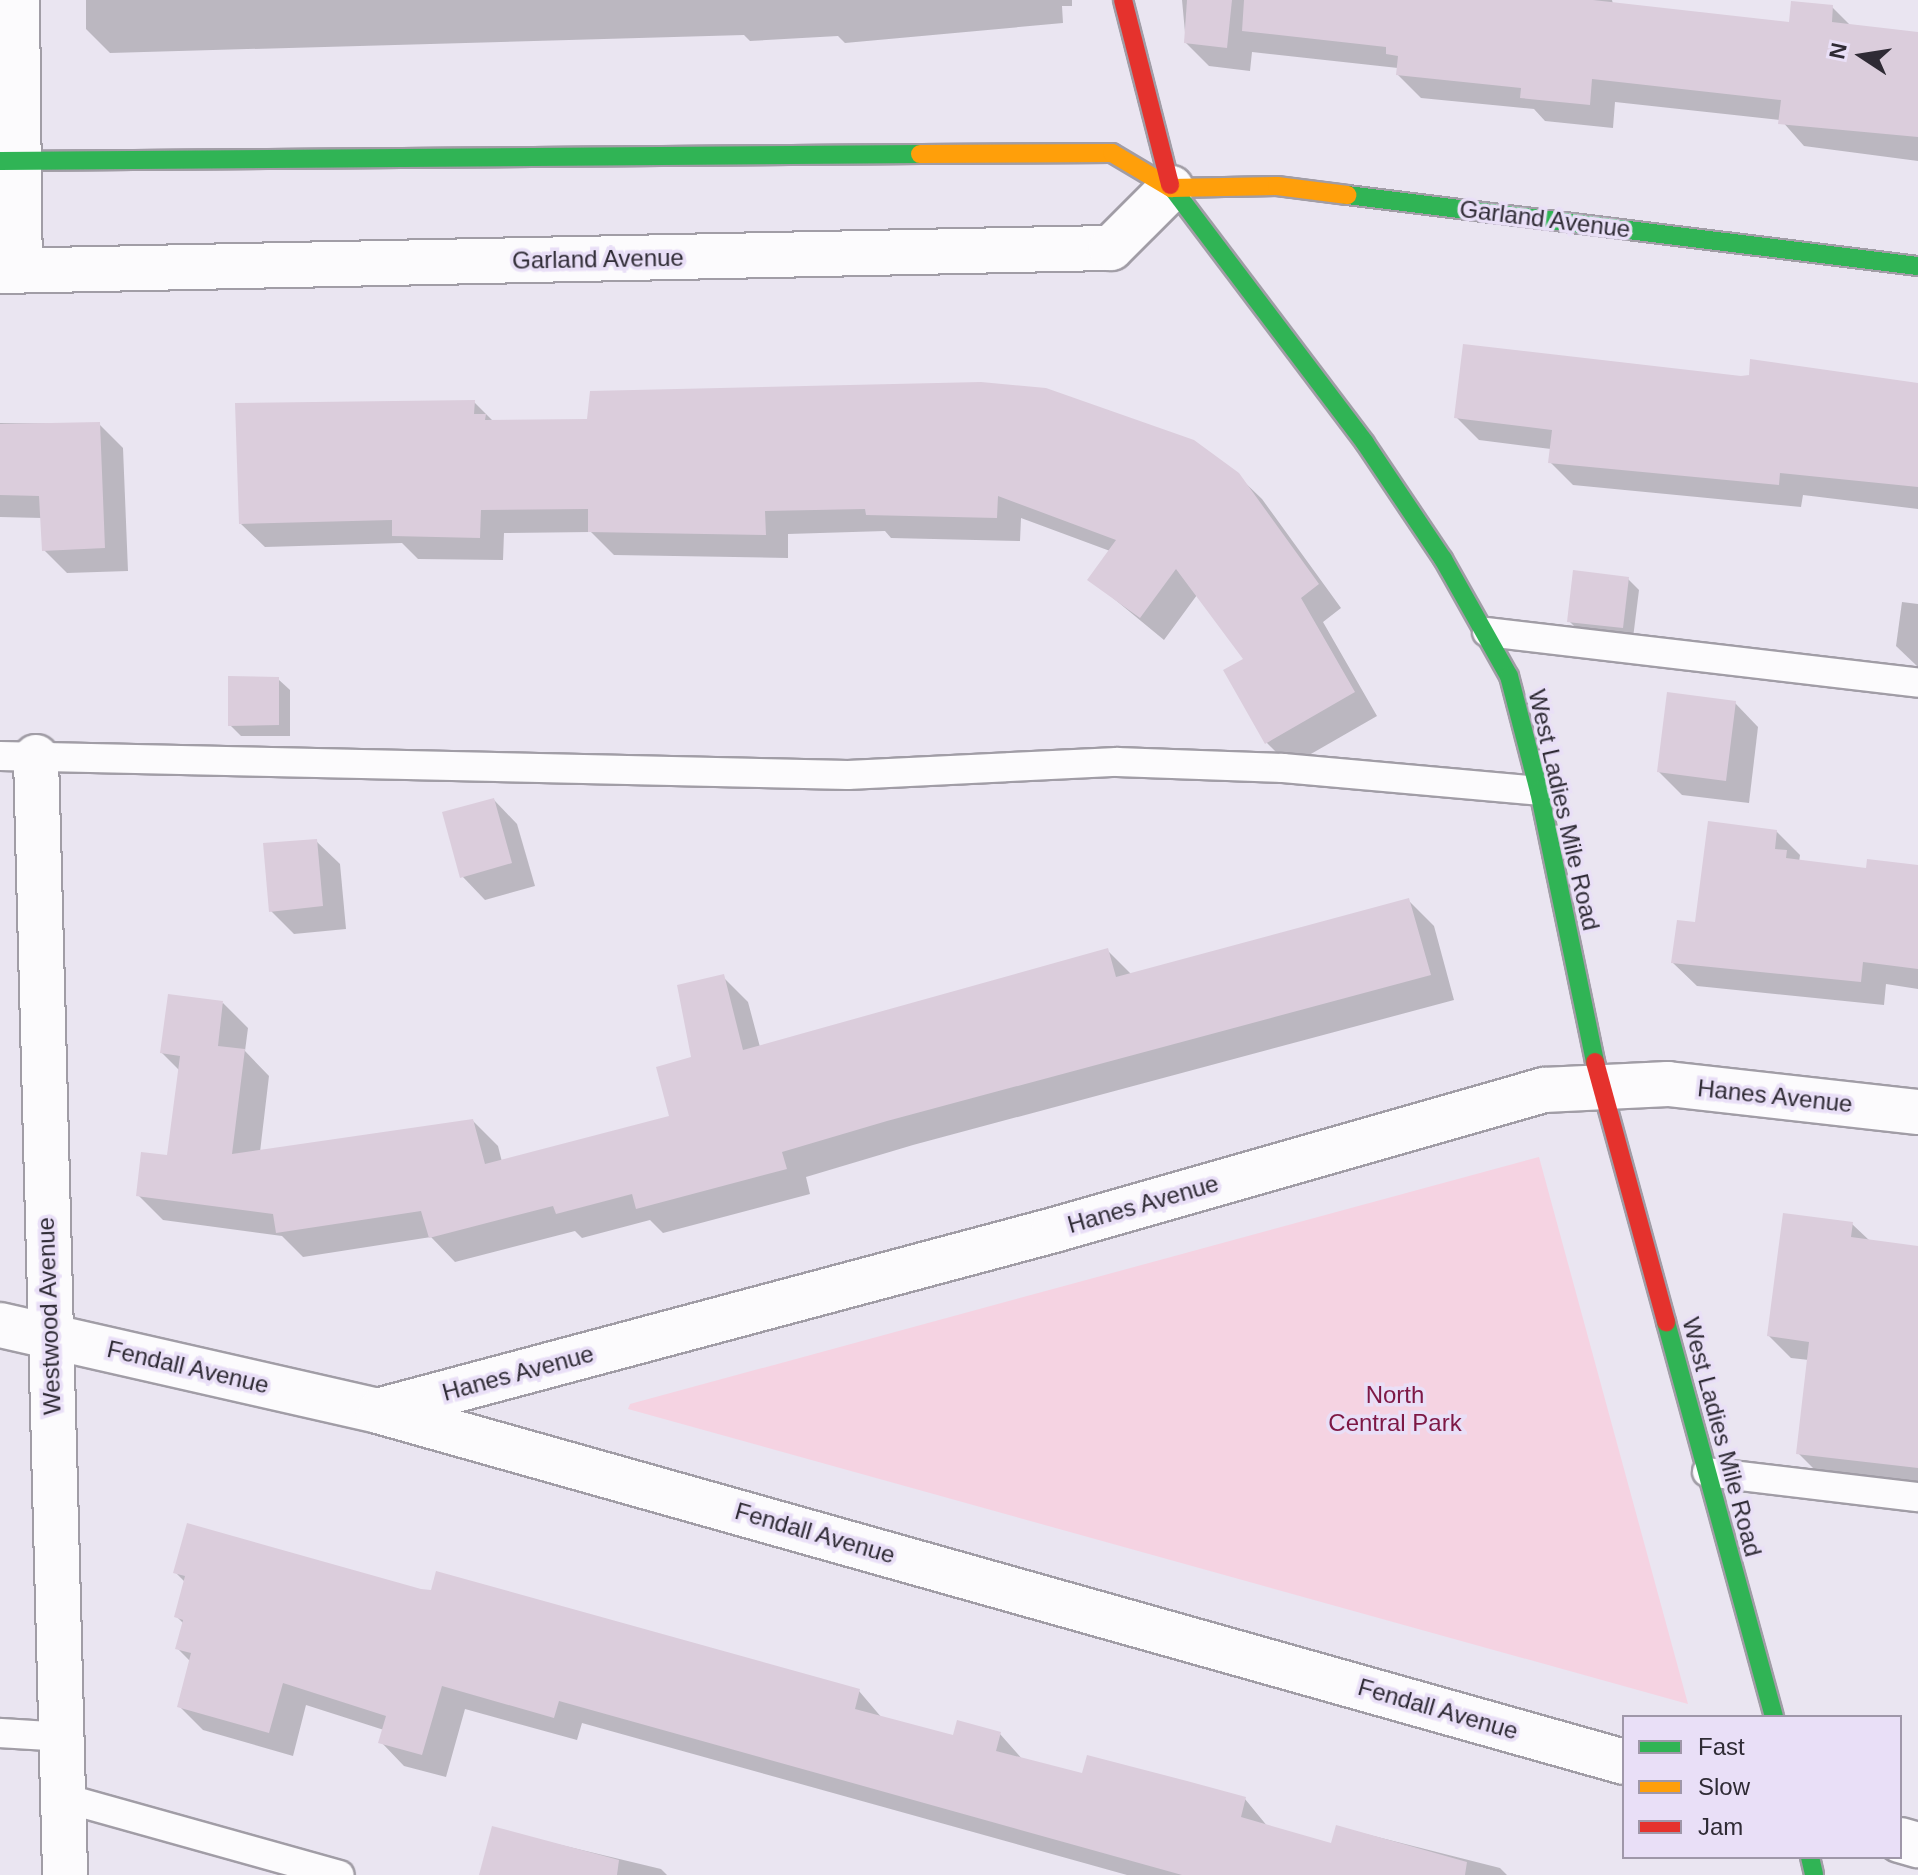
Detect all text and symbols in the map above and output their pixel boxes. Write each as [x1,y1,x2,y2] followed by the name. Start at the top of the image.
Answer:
[1822,16,1902,96] north arrow
[1824,41,1852,61] text: N
[1457,194,1633,244] street label: Garland Avenue
[511,243,685,275] street label: Garland Avenue
[1522,687,1606,933] street label: West Ladies Mile Road
[1695,1073,1855,1119] street label: Hanes Avenue
[1064,1169,1222,1239] street label: Hanes Avenue
[31,1216,67,1416] street label: Westwood Avenue
[1676,1314,1768,1560] street label: West Ladies Mile Road
[104,1334,272,1400] street label: Fendall Avenue
[438,1339,598,1407] street label: Hanes Avenue
[1328,1381,1462,1437] park label: North Central Park
[731,1496,899,1570] street label: Fendall Avenue
[1354,1672,1522,1746] street label: Fendall Avenue
[1622,1715,1902,1859] legend
[1698,1733,1745,1760] text: Fast
[1698,1773,1750,1800] text: Slow
[1698,1813,1743,1840] text: Jam

